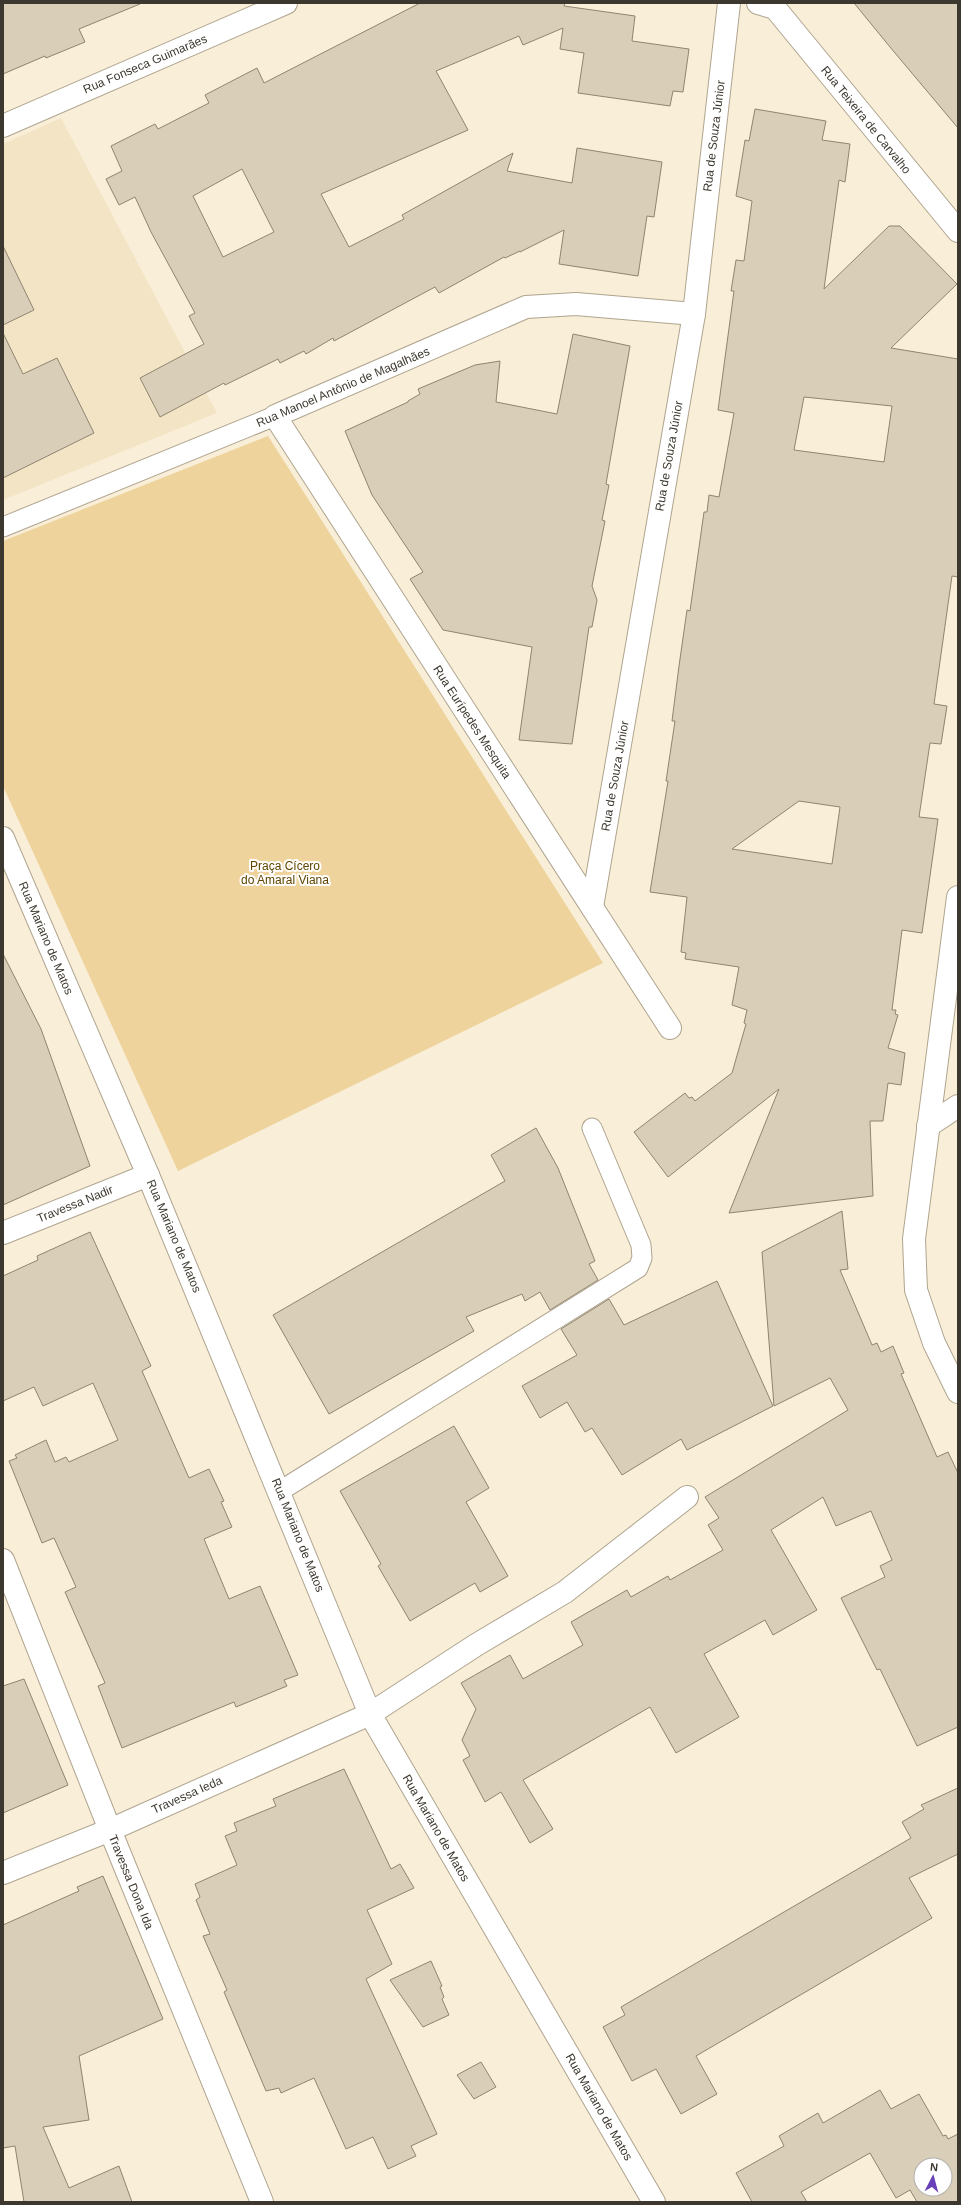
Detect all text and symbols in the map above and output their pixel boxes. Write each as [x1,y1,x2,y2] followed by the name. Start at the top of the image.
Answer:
[81,31,209,97] street label: Rua Fonseca Guimarães
[818,63,914,177] street label: Rua Teixeira de Carvalho
[700,80,728,192] street label: Rua de Souza Júnior
[254,344,432,430] street label: Rua Manoel Antônio de Magalhães
[652,400,686,512] street label: Rua de Souza Júnior
[430,663,514,781] street label: Rua Eurípedes Mesquita
[598,720,632,832] street label: Rua de Souza Júnior
[241,859,329,887] park label: Praça Cícero do Amaral Viana
[16,879,76,997] street label: Rua Mariano de Matos
[144,1177,204,1295] street label: Rua Mariano de Matos
[35,1182,115,1226] street label: Travessa Nadir
[269,1476,327,1594] street label: Rua Mariano de Matos
[400,1772,472,1884] street label: Rua Mariano de Matos
[150,1773,225,1817] street label: Travessa Ieda
[106,1833,157,1932] street label: Travessa Dona Ida
[563,2051,635,2163] street label: Rua Mariano de Matos
[913,2157,953,2197] north arrow
[929,2161,939,2173] text: N

